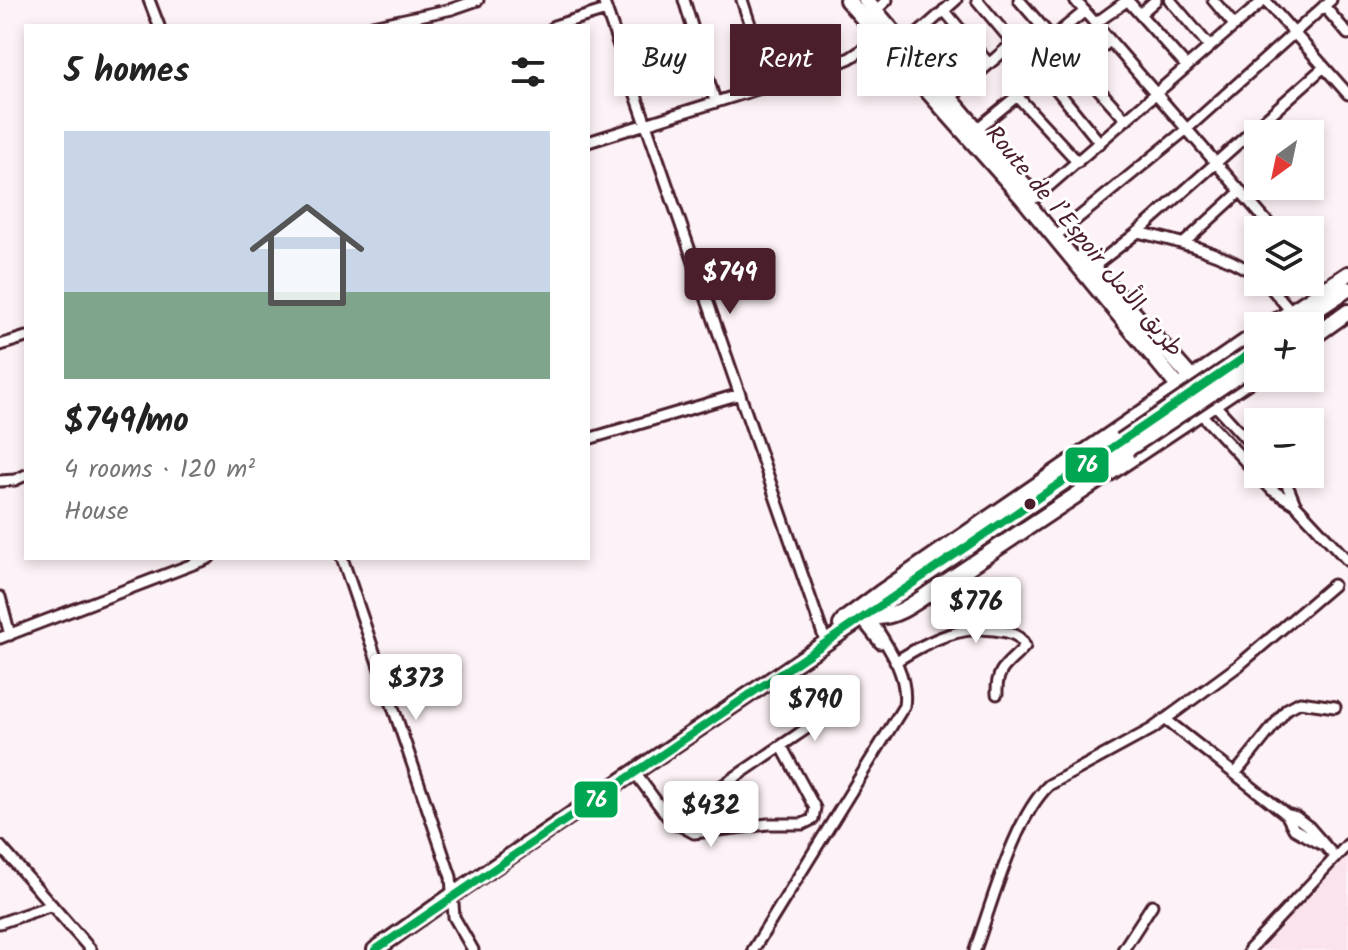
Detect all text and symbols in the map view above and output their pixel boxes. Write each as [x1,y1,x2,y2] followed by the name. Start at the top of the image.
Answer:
[614,24,714,96] chip: Buy
[730,24,841,96] chip: Rent
[857,24,986,96] chip: Filters
[1002,24,1108,96] chip: New
[64,45,189,99] text: 5 homes
[506,50,550,94] icon: filters
[975,117,1193,367] street label: Route de l’Espoir طريق الأمل
[1244,120,1324,200] north arrow
[1244,120,1324,488] map controls
[235,183,379,327] icon: home
[1244,216,1324,296] button: layers
[683,248,777,316] pin: $749
[703,253,758,295] text: $749
[1244,312,1324,392] button: +
[64,395,189,449] text: $749/mo
[1244,408,1324,488] button: −
[1064,446,1110,484] line badge: 76
[64,449,255,491] text: 4 rooms · 120 m²
[1076,449,1098,484] text: 76
[64,491,128,533] text: House
[1022,496,1038,512] unlabelled marker
[929,577,1023,645] pin: $776
[949,582,1003,624] text: $776
[369,654,463,722] pin: $373
[388,659,444,701] text: $373
[768,675,862,743] pin: $790
[788,680,842,722] text: $790
[573,780,619,819] line badge: 76
[664,781,758,849] pin: $432
[585,784,607,819] text: 76
[682,786,740,828] text: $432

